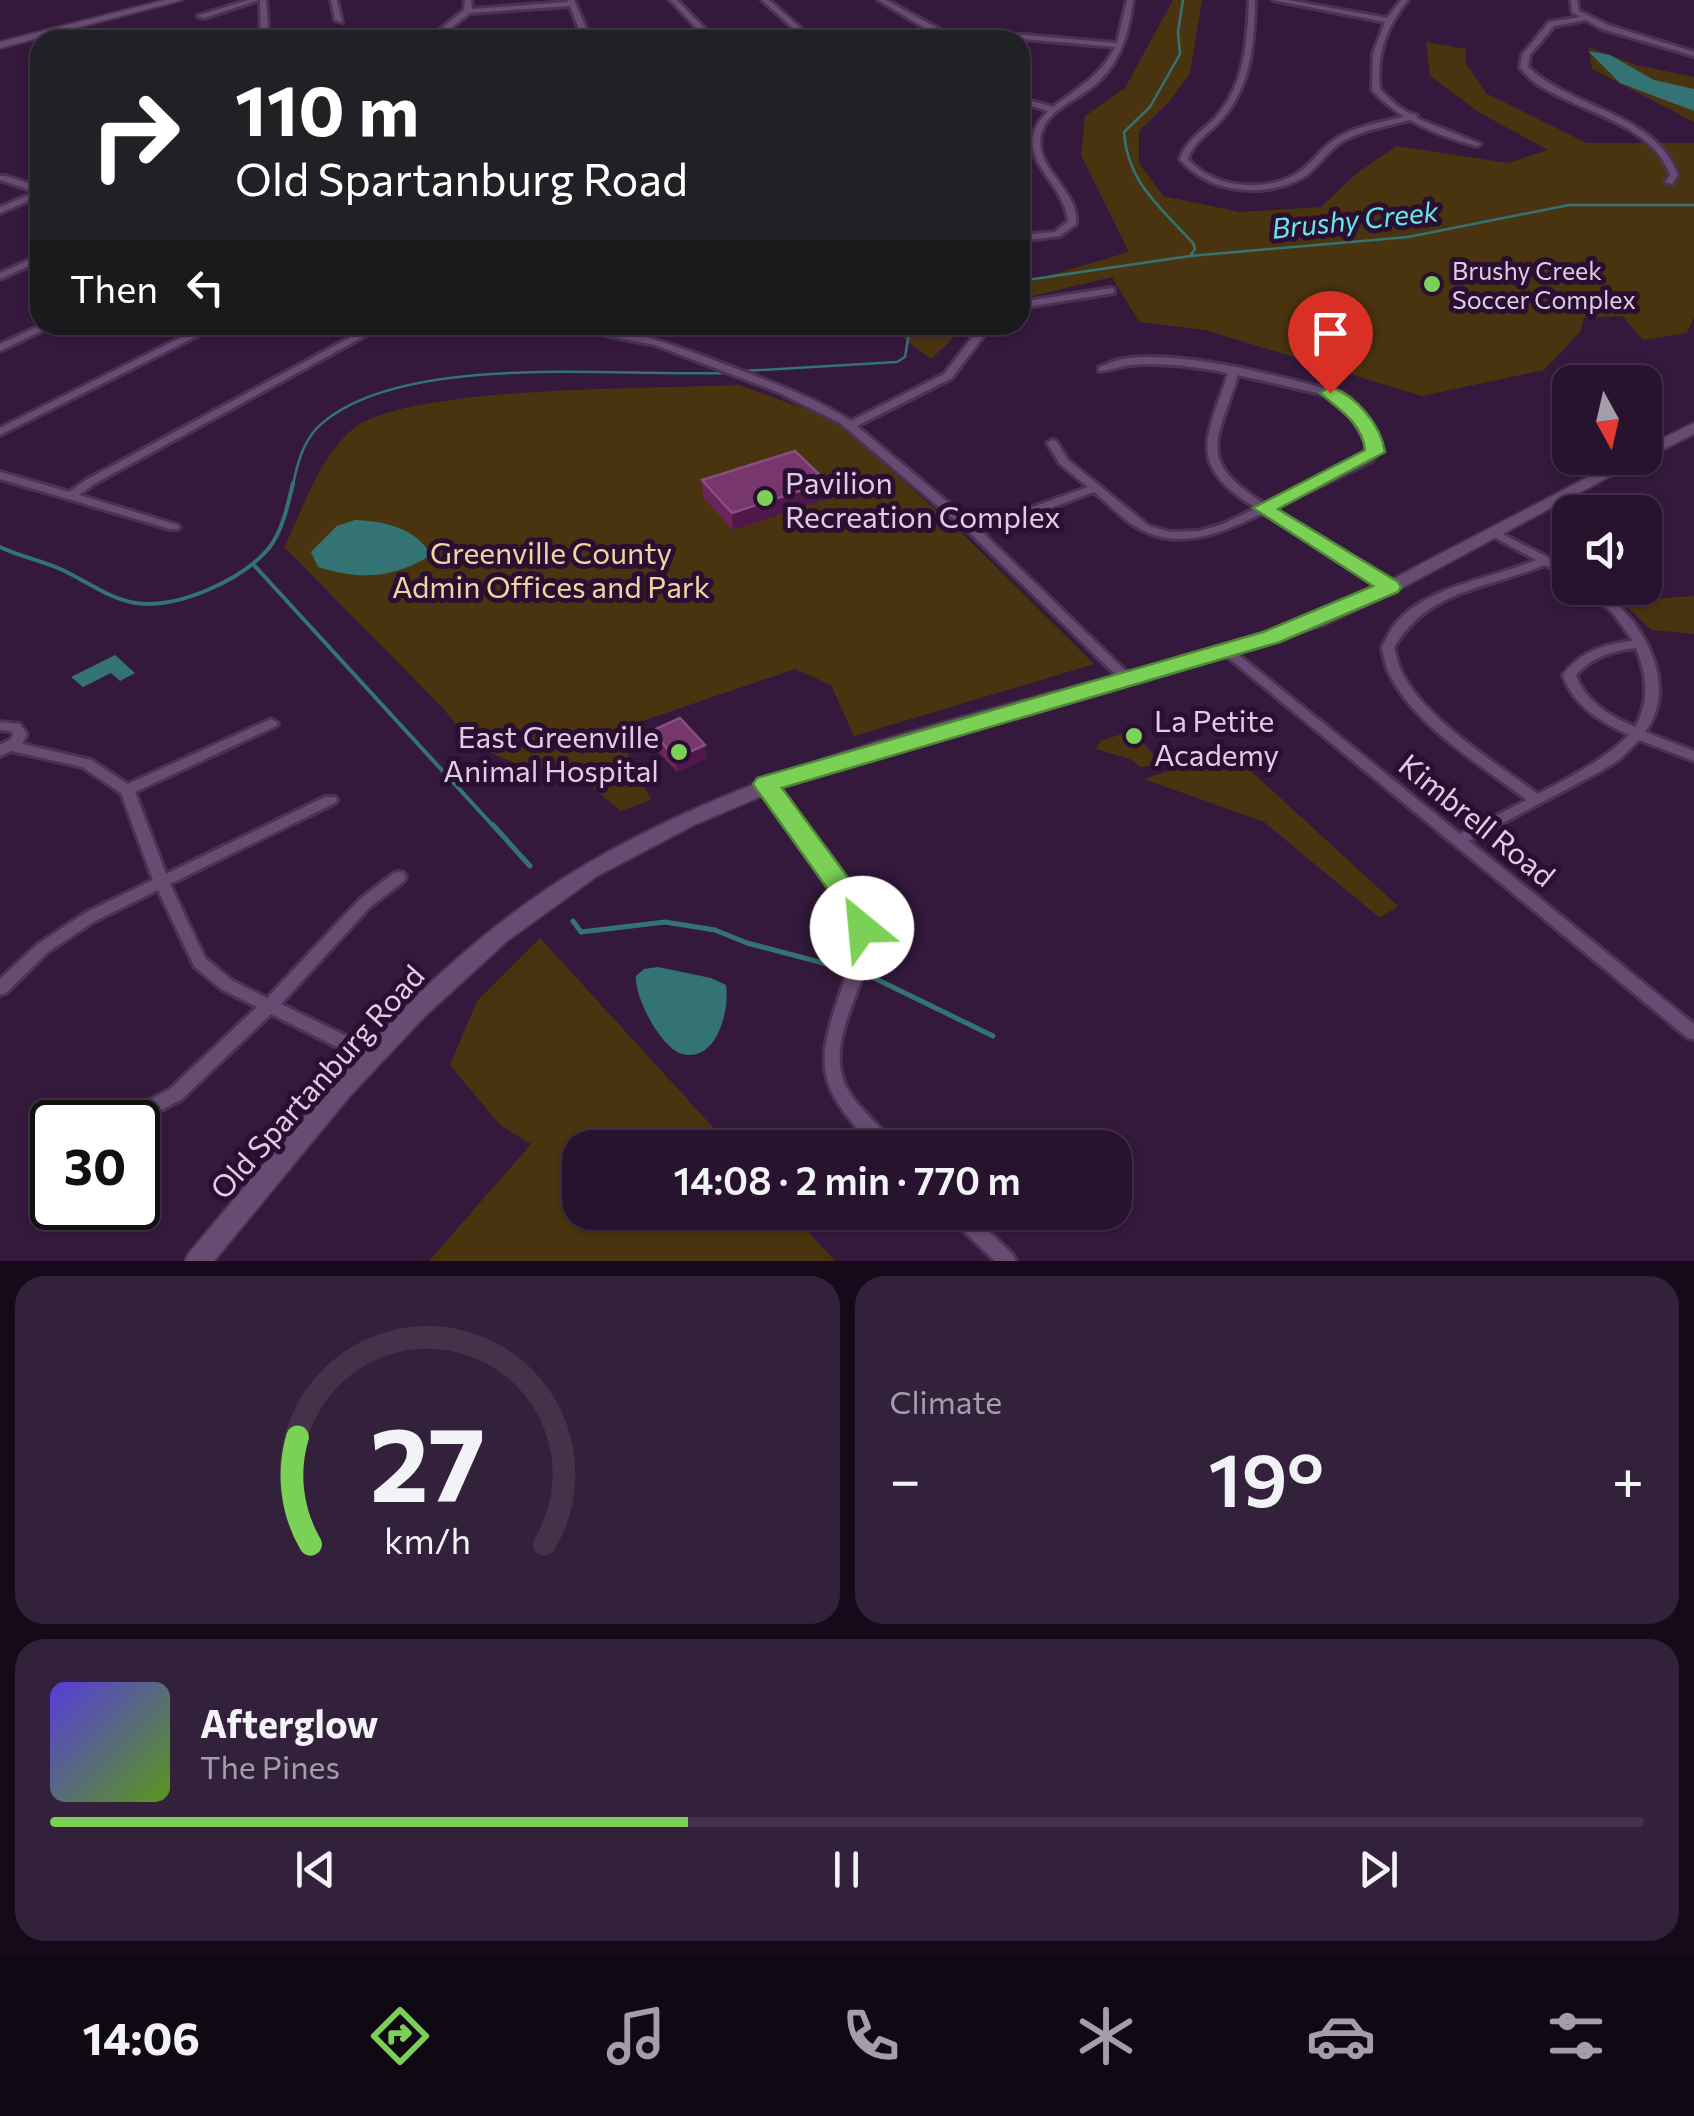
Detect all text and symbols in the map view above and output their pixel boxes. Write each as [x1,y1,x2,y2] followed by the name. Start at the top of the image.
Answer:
[235,65,419,150] text: 110 m
[70,70,200,200] icon: right
[235,150,688,205] text: Old Spartanburg Road
[1270,193,1441,245] water label: Brushy Creek
[1452,255,1636,314] place label: Brushy Creek Soccer Complex
[178,260,233,315] icon: left
[70,264,158,311] text: Then
[1421,273,1443,295] marker: Brushy Creek Soccer Complex
[1288,291,1373,394] pin
[1303,306,1358,361] icon: arrive
[1552,365,1662,475] north arrow
[1552,365,1662,605] map controls
[785,463,1060,534] place label: Pavilion Recreation Complex
[754,487,776,509] marker: Pavilion Recreation Complex
[1552,495,1662,605] button: sound
[392,533,710,604] park label: Greenville County Admin Offices and Park
[1154,701,1279,772] place label: La Petite Academy
[443,717,659,788] place label: East Greenville Animal Hospital
[1123,725,1145,747] marker: La Petite Academy
[668,741,690,763] marker: East Greenville Animal Hospital
[1392,745,1564,893] street label: Kimbrell Road
[810,876,914,980] position arrow
[201,956,431,1206] street label: Old Spartanburg Road
[30,1100,160,1230] speed limit sign: 30
[673,1156,1021,1203] text: 14:08 · 2 min · 770 m
[890,1381,1002,1421] text: Climate
[369,1396,485,1523] text: 27
[1208,1431,1324,1522] text: 19°
[890,1444,921,1511] text: −
[1612,1444,1644,1511] text: +
[384,1518,471,1561] text: km/h
[200,1699,378,1746] text: Afterglow
[200,1746,340,1786] text: The Pines
[288,1842,343,1897] icon: previous
[819,1842,874,1897] icon: pause
[1351,1842,1406,1897] icon: next
[365,2001,435,2071] icon: directions
[601,2001,671,2071] icon: music
[836,2001,906,2071] icon: phone
[1071,2001,1141,2071] icon: climate
[1306,2001,1376,2071] icon: car
[1541,2001,1611,2071] icon: filters
[83,2009,200,2064] text: 14:06

